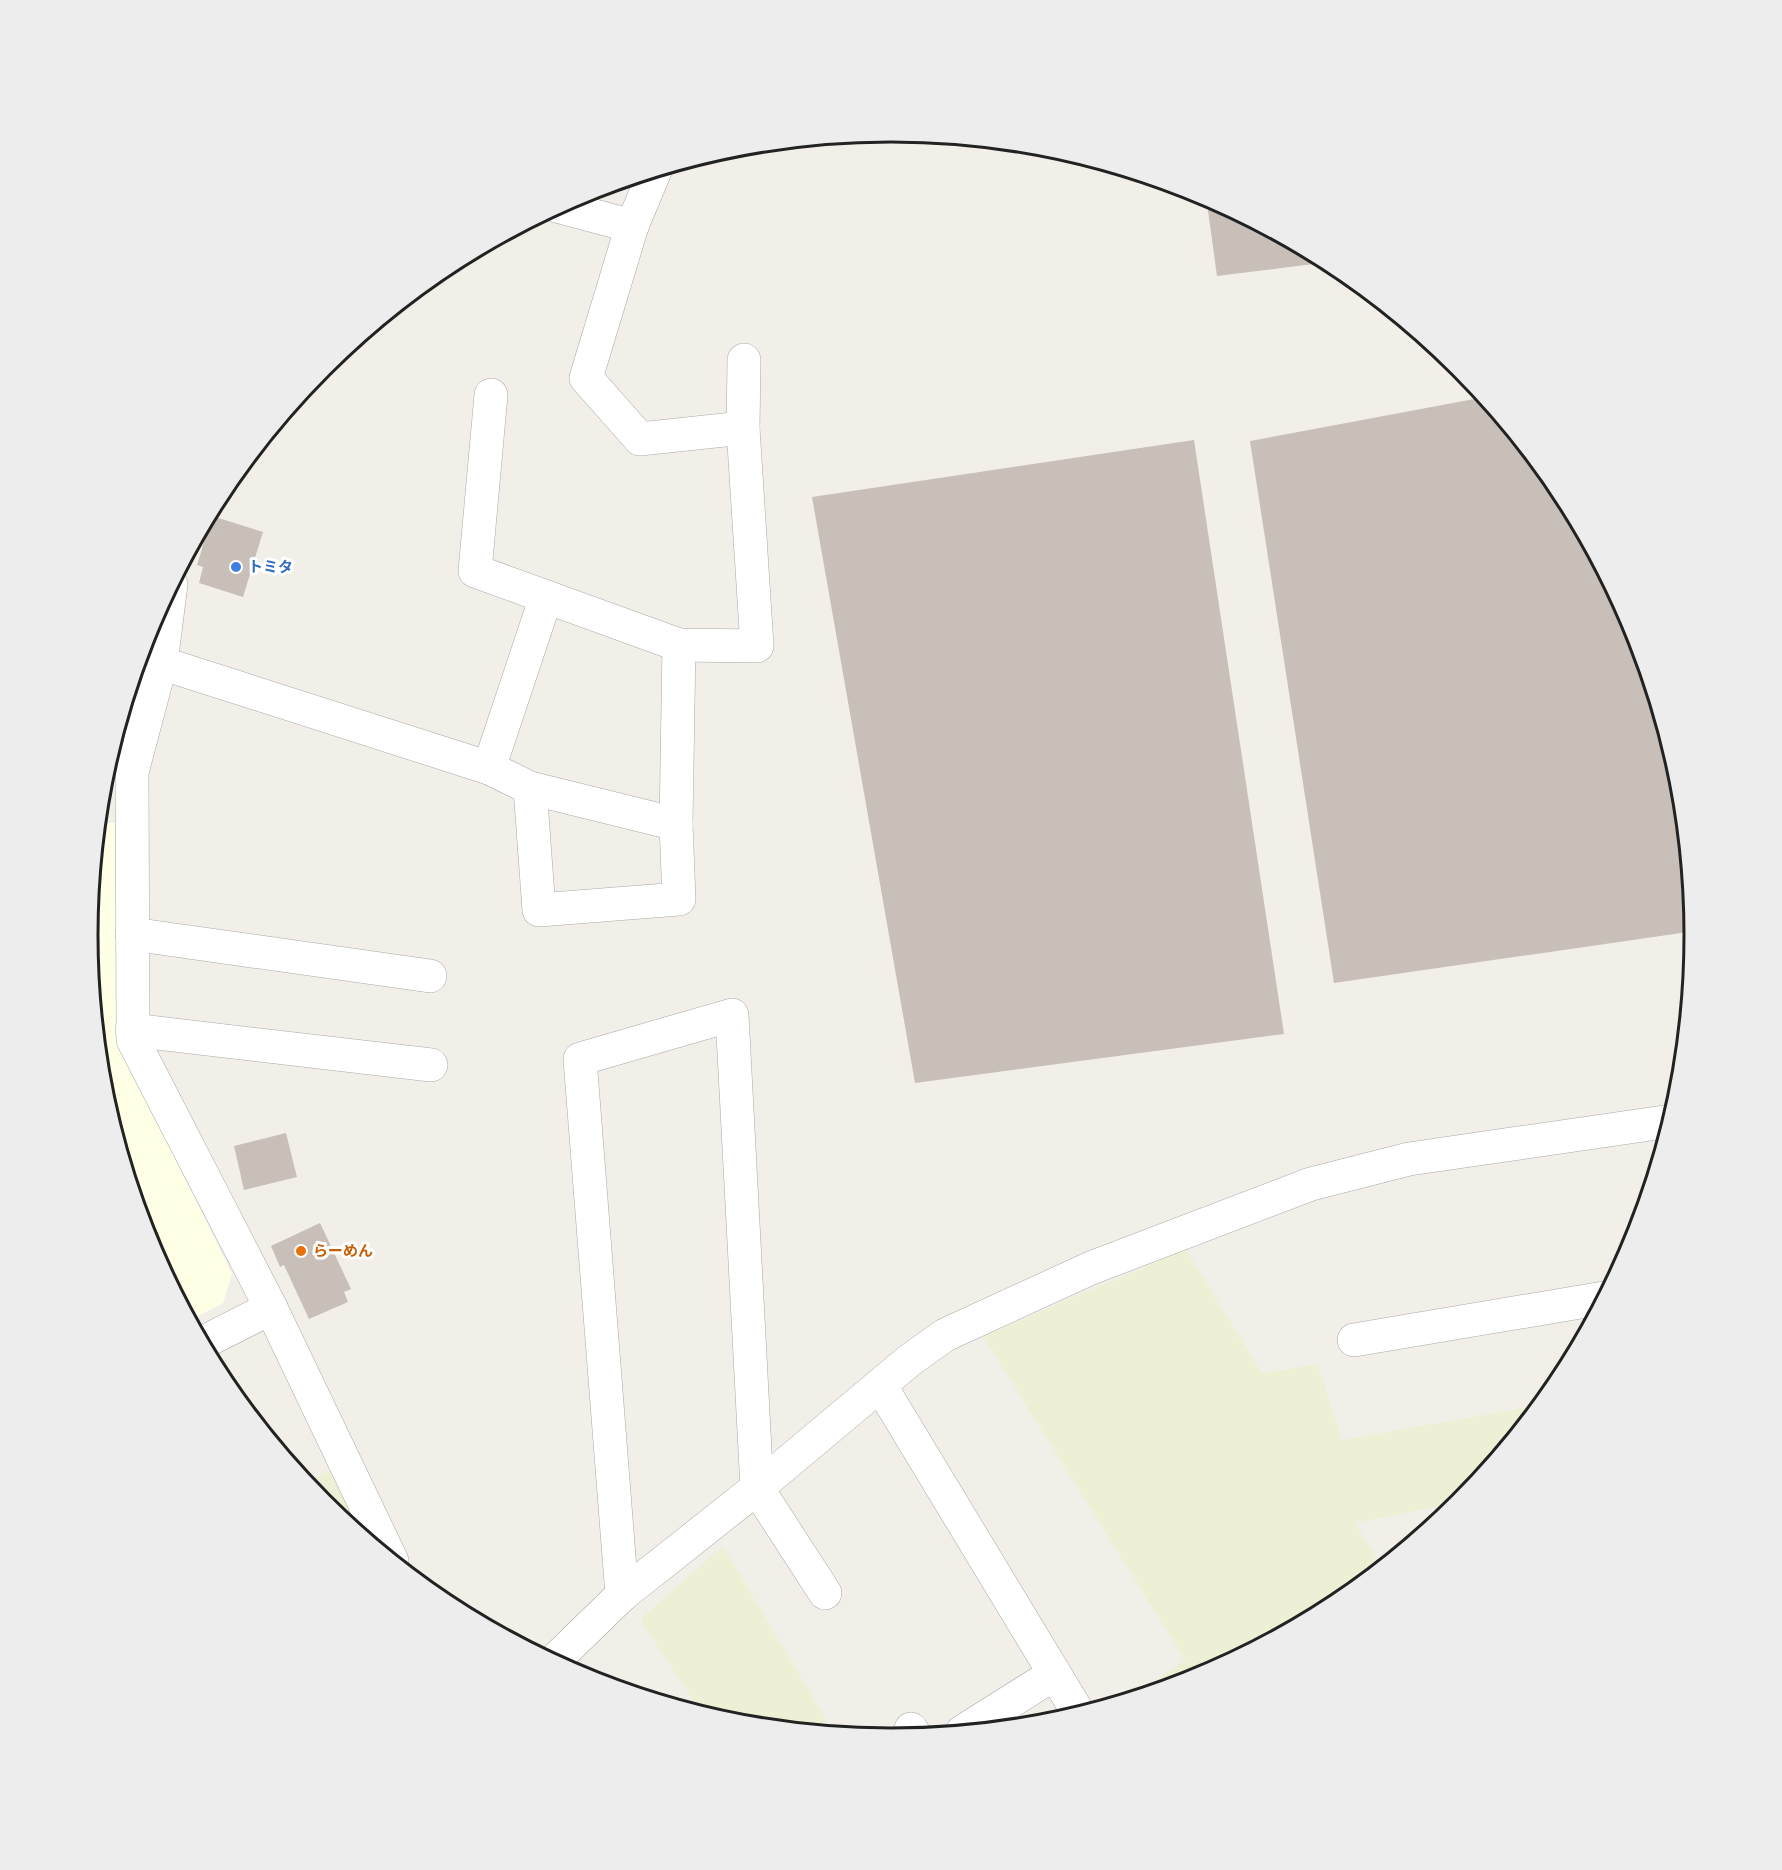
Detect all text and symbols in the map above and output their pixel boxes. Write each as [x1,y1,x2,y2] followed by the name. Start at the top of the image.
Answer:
[248,558,293,575] place label: トミタ
[229,560,243,574] marker: トミタ
[313,1242,373,1259] place label: らーめん
[294,1244,308,1258] marker: らーめん

